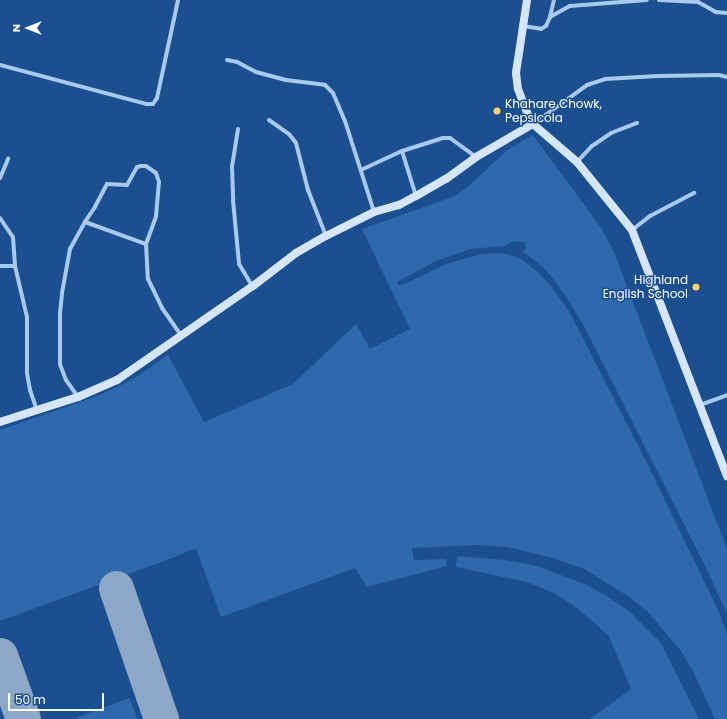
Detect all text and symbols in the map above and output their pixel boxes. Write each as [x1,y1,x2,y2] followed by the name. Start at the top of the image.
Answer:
[8,8,48,48] north arrow
[8,24,24,32] text: N
[505,97,602,125] place label: Khahare Chowk, Pepsicola
[492,106,502,116] marker: Khahare Chowk, Pepsicola
[603,273,688,301] place label: Highland English School
[691,282,701,292] marker: Highland English School
[10,685,106,711] scale bar
[15,691,46,708] text: 50 m

